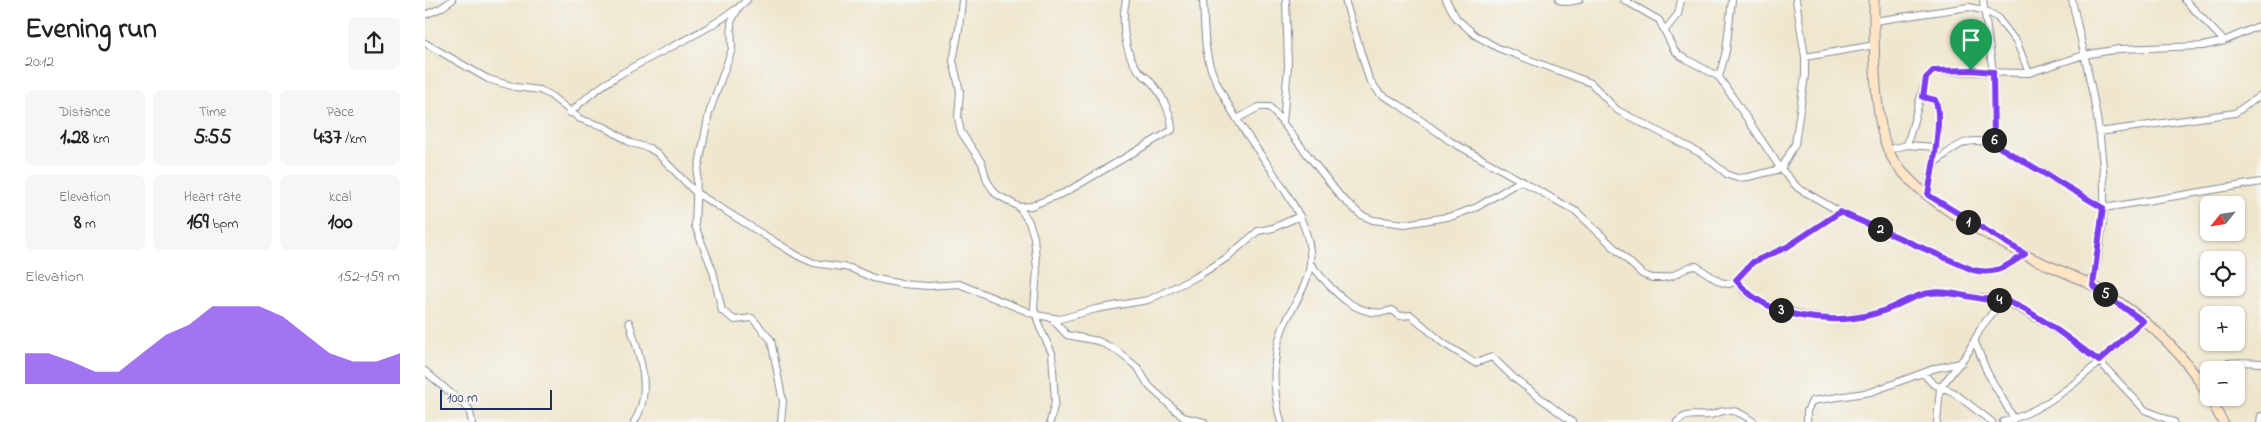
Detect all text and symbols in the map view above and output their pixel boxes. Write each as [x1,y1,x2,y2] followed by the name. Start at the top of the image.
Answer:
[25,10,157,51] text: Evening run
[348,17,400,69] button: share
[1950,19,1992,70] pin
[1957,26,1985,54] icon: arrive
[25,50,54,74] text: 20:12
[59,102,111,123] text: Distance
[199,102,226,123] text: Time
[326,102,354,123] text: Pace
[60,123,89,153] text: 1.28
[194,123,231,153] text: 5:55
[314,123,342,153] text: 4:37
[1981,128,2007,152] pin: 6
[89,129,110,150] text: km
[342,129,366,150] text: /km
[1991,130,1998,151] text: 6
[59,187,111,208] text: Elevation
[184,187,241,208] text: Heart rate
[329,187,351,208] text: kcal
[2200,196,2245,241] north arrow
[2200,196,2245,406] map controls
[74,208,82,238] text: 8
[187,208,209,238] text: 169
[328,208,353,238] text: 100
[1955,210,1981,234] pin: 1
[1966,212,1971,233] text: 1
[82,214,96,235] text: m
[209,214,238,235] text: bpm
[1867,216,1893,242] pin: 2
[1877,219,1884,240] text: 2
[2200,251,2245,296] button: locate
[25,265,84,289] text: Elevation
[338,265,400,289] text: 152–159 m
[2093,282,2117,306] pin: 5
[2101,284,2110,305] text: 5
[1987,288,2011,312] pin: 4
[1997,290,2002,311] text: 4
[1769,298,1793,322] pin: 3
[1779,300,1784,321] text: 3
[2200,306,2245,351] button: +
[2200,361,2245,406] button: −
[440,387,553,410] scale bar
[447,388,478,409] text: 100 m

